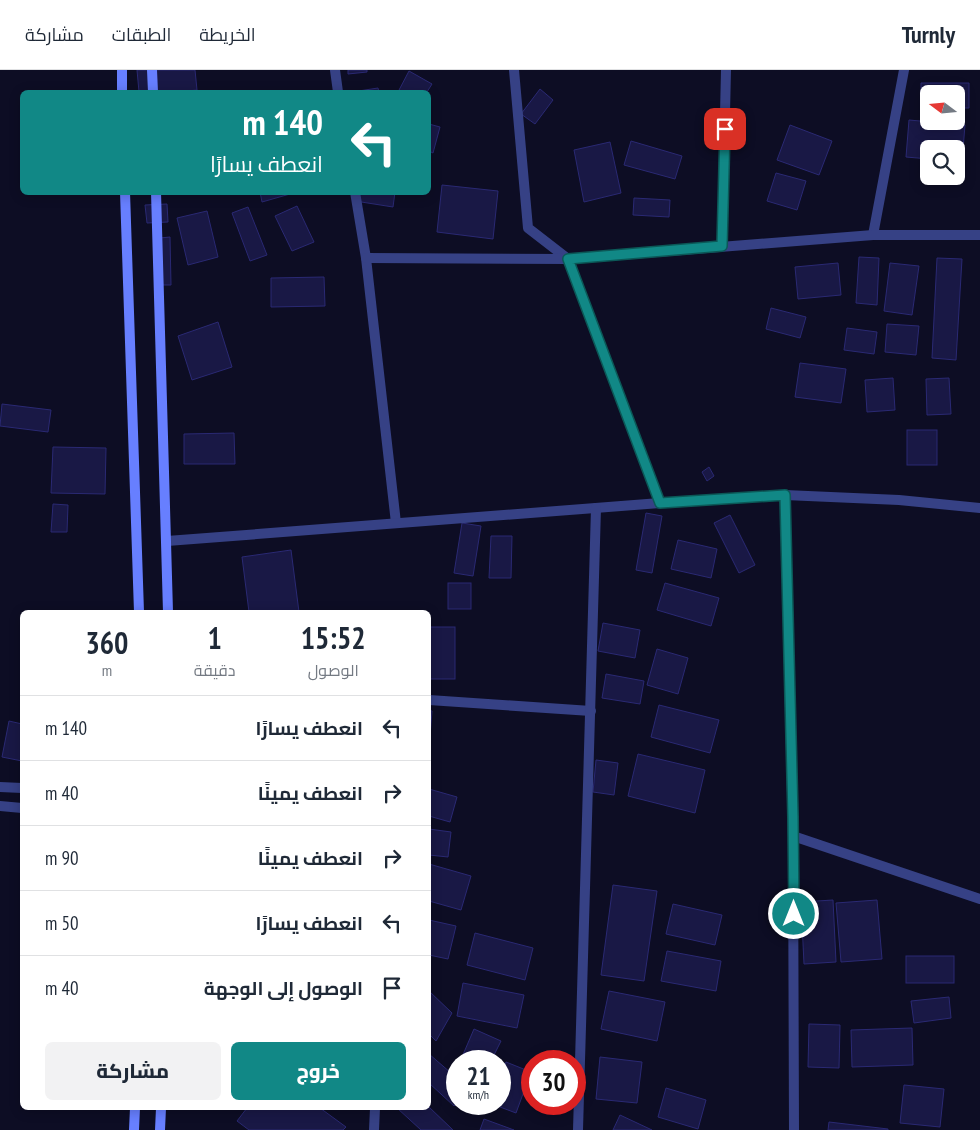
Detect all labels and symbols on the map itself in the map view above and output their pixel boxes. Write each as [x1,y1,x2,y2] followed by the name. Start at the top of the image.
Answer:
[920,85,965,130] north arrow
[704,108,746,150] pin
[767,887,819,939] position arrow
[521,1050,586,1115] speed limit sign: 30

